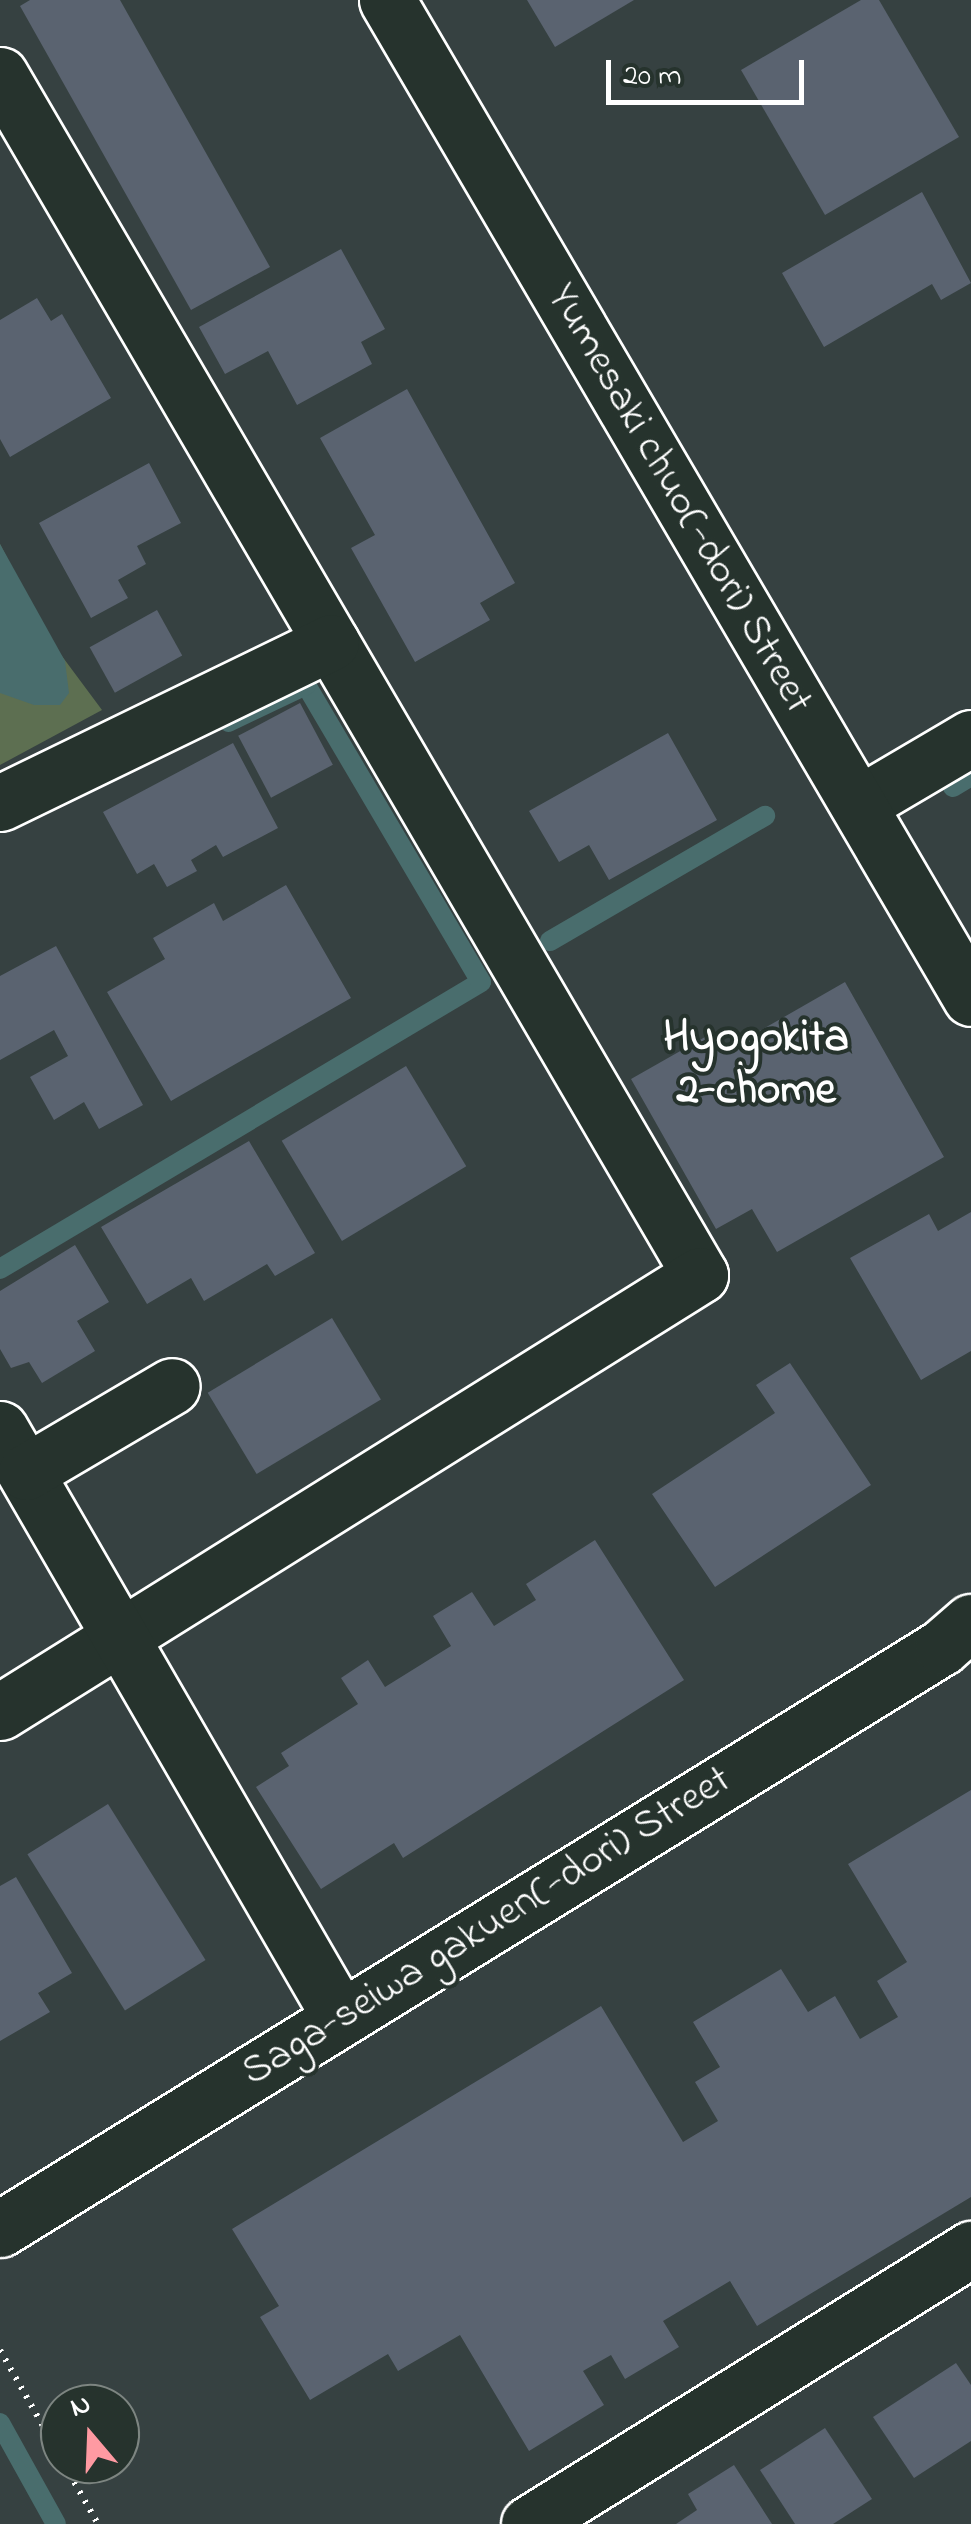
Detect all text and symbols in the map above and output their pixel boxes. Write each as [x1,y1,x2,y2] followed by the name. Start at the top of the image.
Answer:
[611,40,808,102] scale bar
[623,55,682,99] text: 20 m
[535,275,823,723] street label: Yumesaki chuo(-dori) Street
[663,1013,849,1119] district label: Hyogokita 2-chome
[233,1755,741,2099] street label: Saga-seiwa gakuen(-dori) Street
[40,2384,140,2484] north arrow
[65,2385,96,2430] text: N

